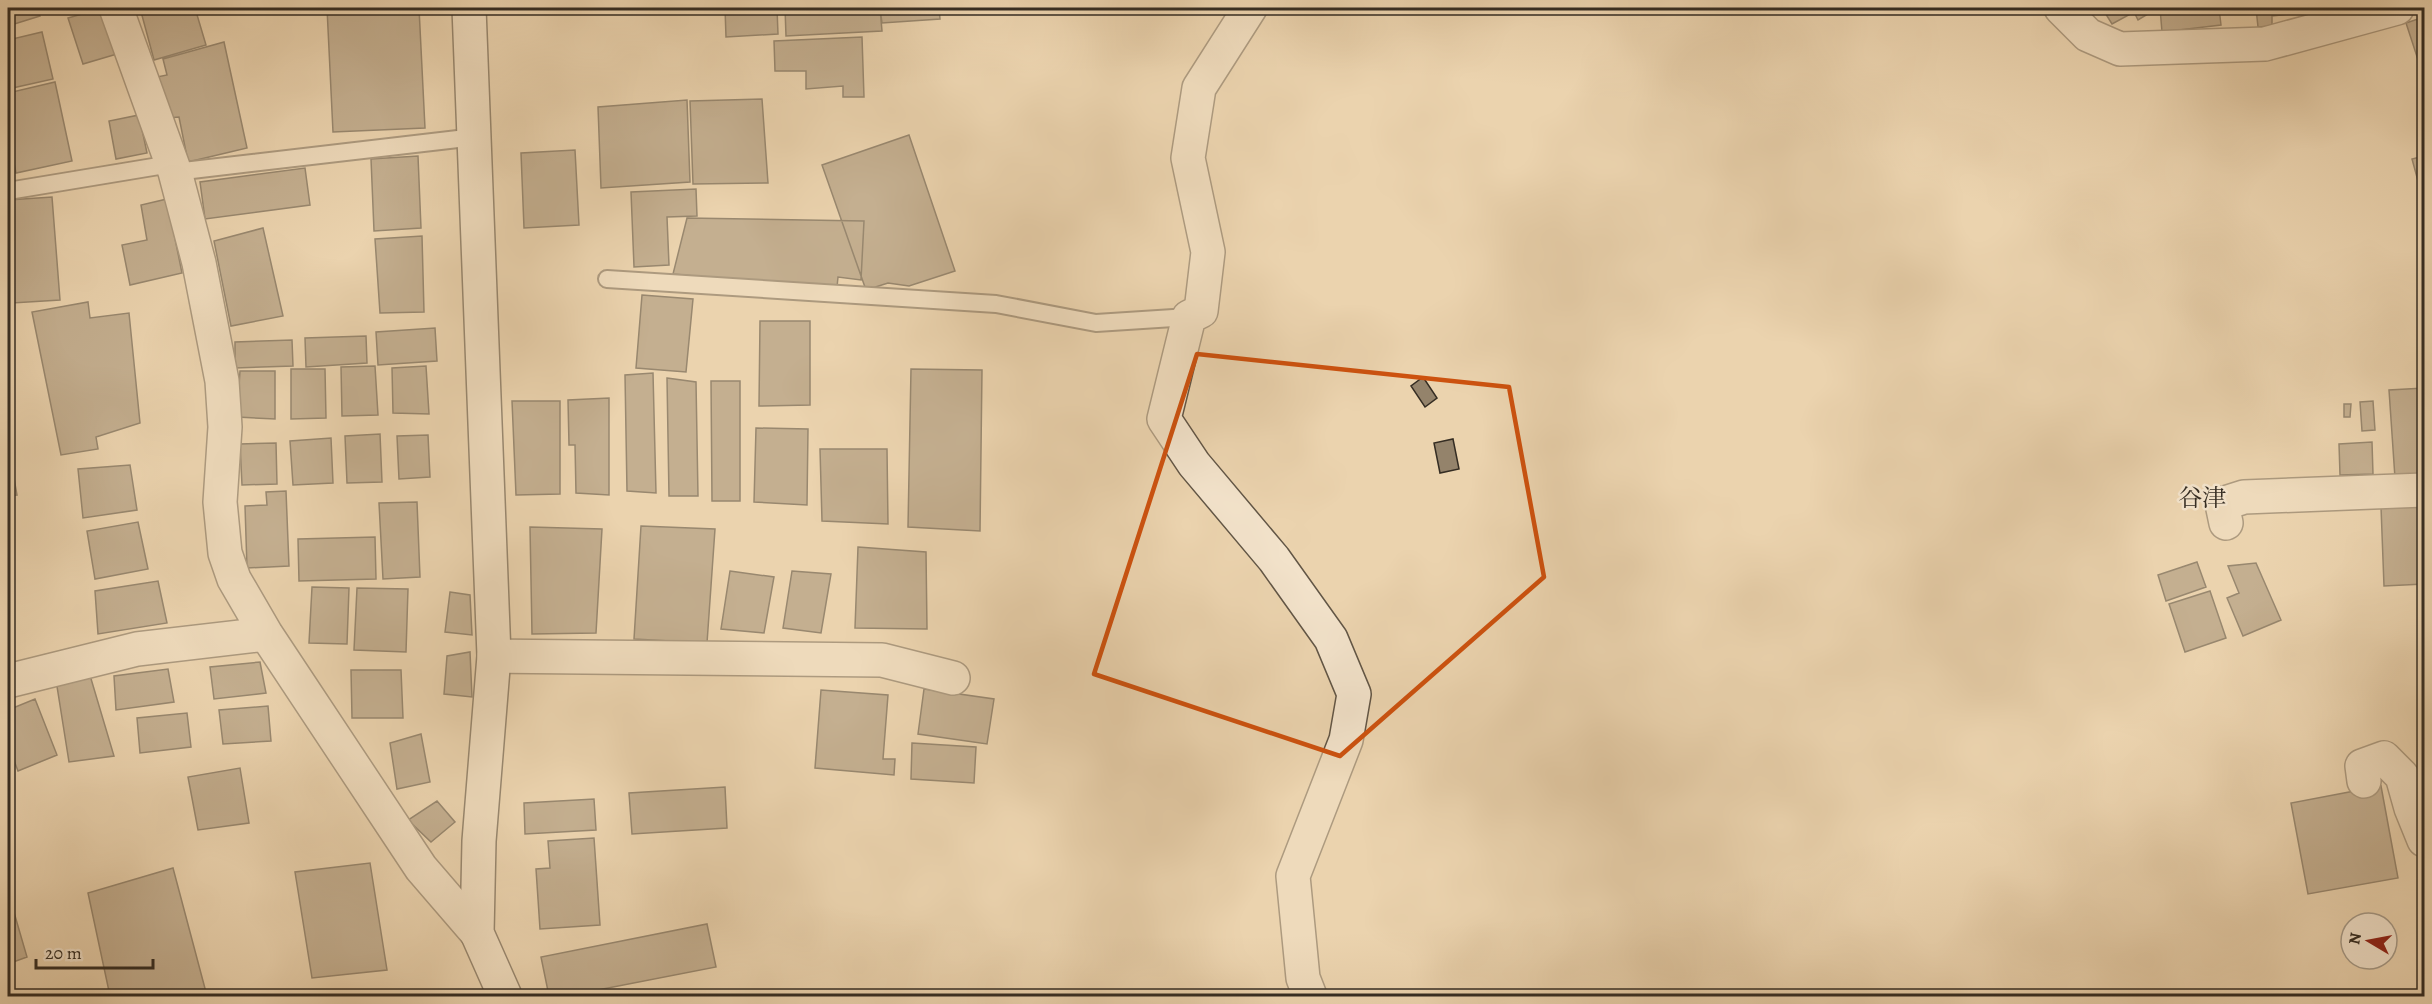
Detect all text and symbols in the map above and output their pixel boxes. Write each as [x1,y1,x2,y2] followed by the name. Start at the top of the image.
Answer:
[2178,482,2226,514] district label: 谷津
[2339,911,2399,971] north arrow
[2343,931,2367,946] text: N
[36,932,153,970] scale bar
[45,941,82,965] text: 20 m

